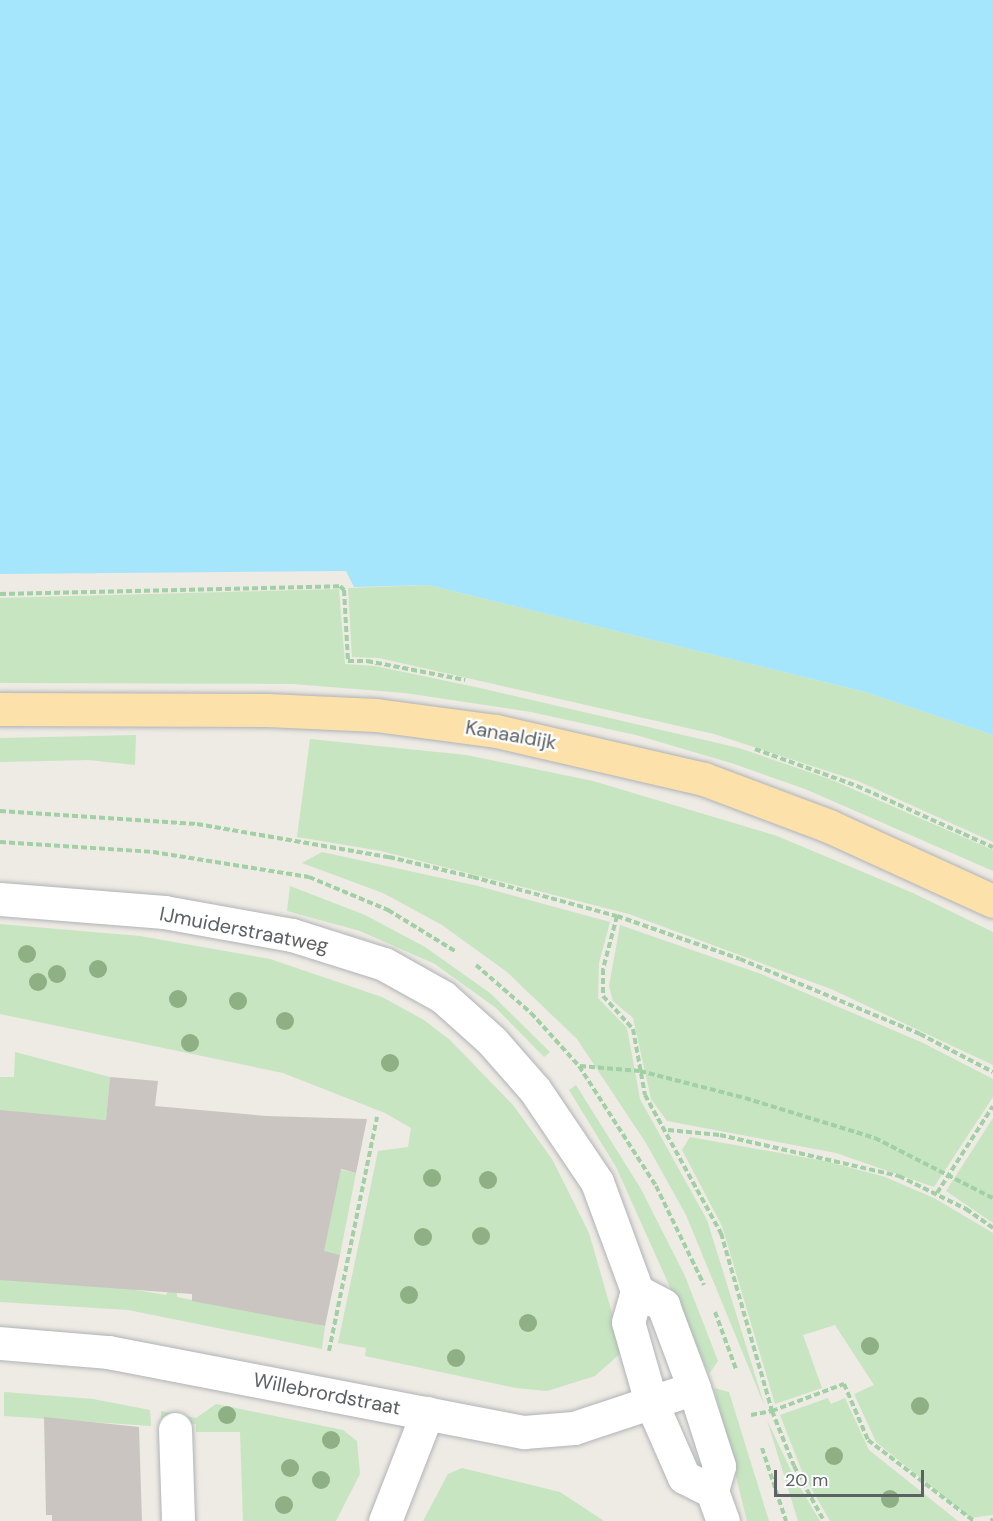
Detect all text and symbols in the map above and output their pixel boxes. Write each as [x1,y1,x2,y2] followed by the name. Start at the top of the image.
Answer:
[464,715,558,755] street label: Kanaaldijk
[157,902,331,958] street label: IJmuiderstraatweg
[251,1368,403,1420] street label: Willebrordstraat
[777,1458,927,1496] scale bar
[785,1468,828,1492] text: 20 m

